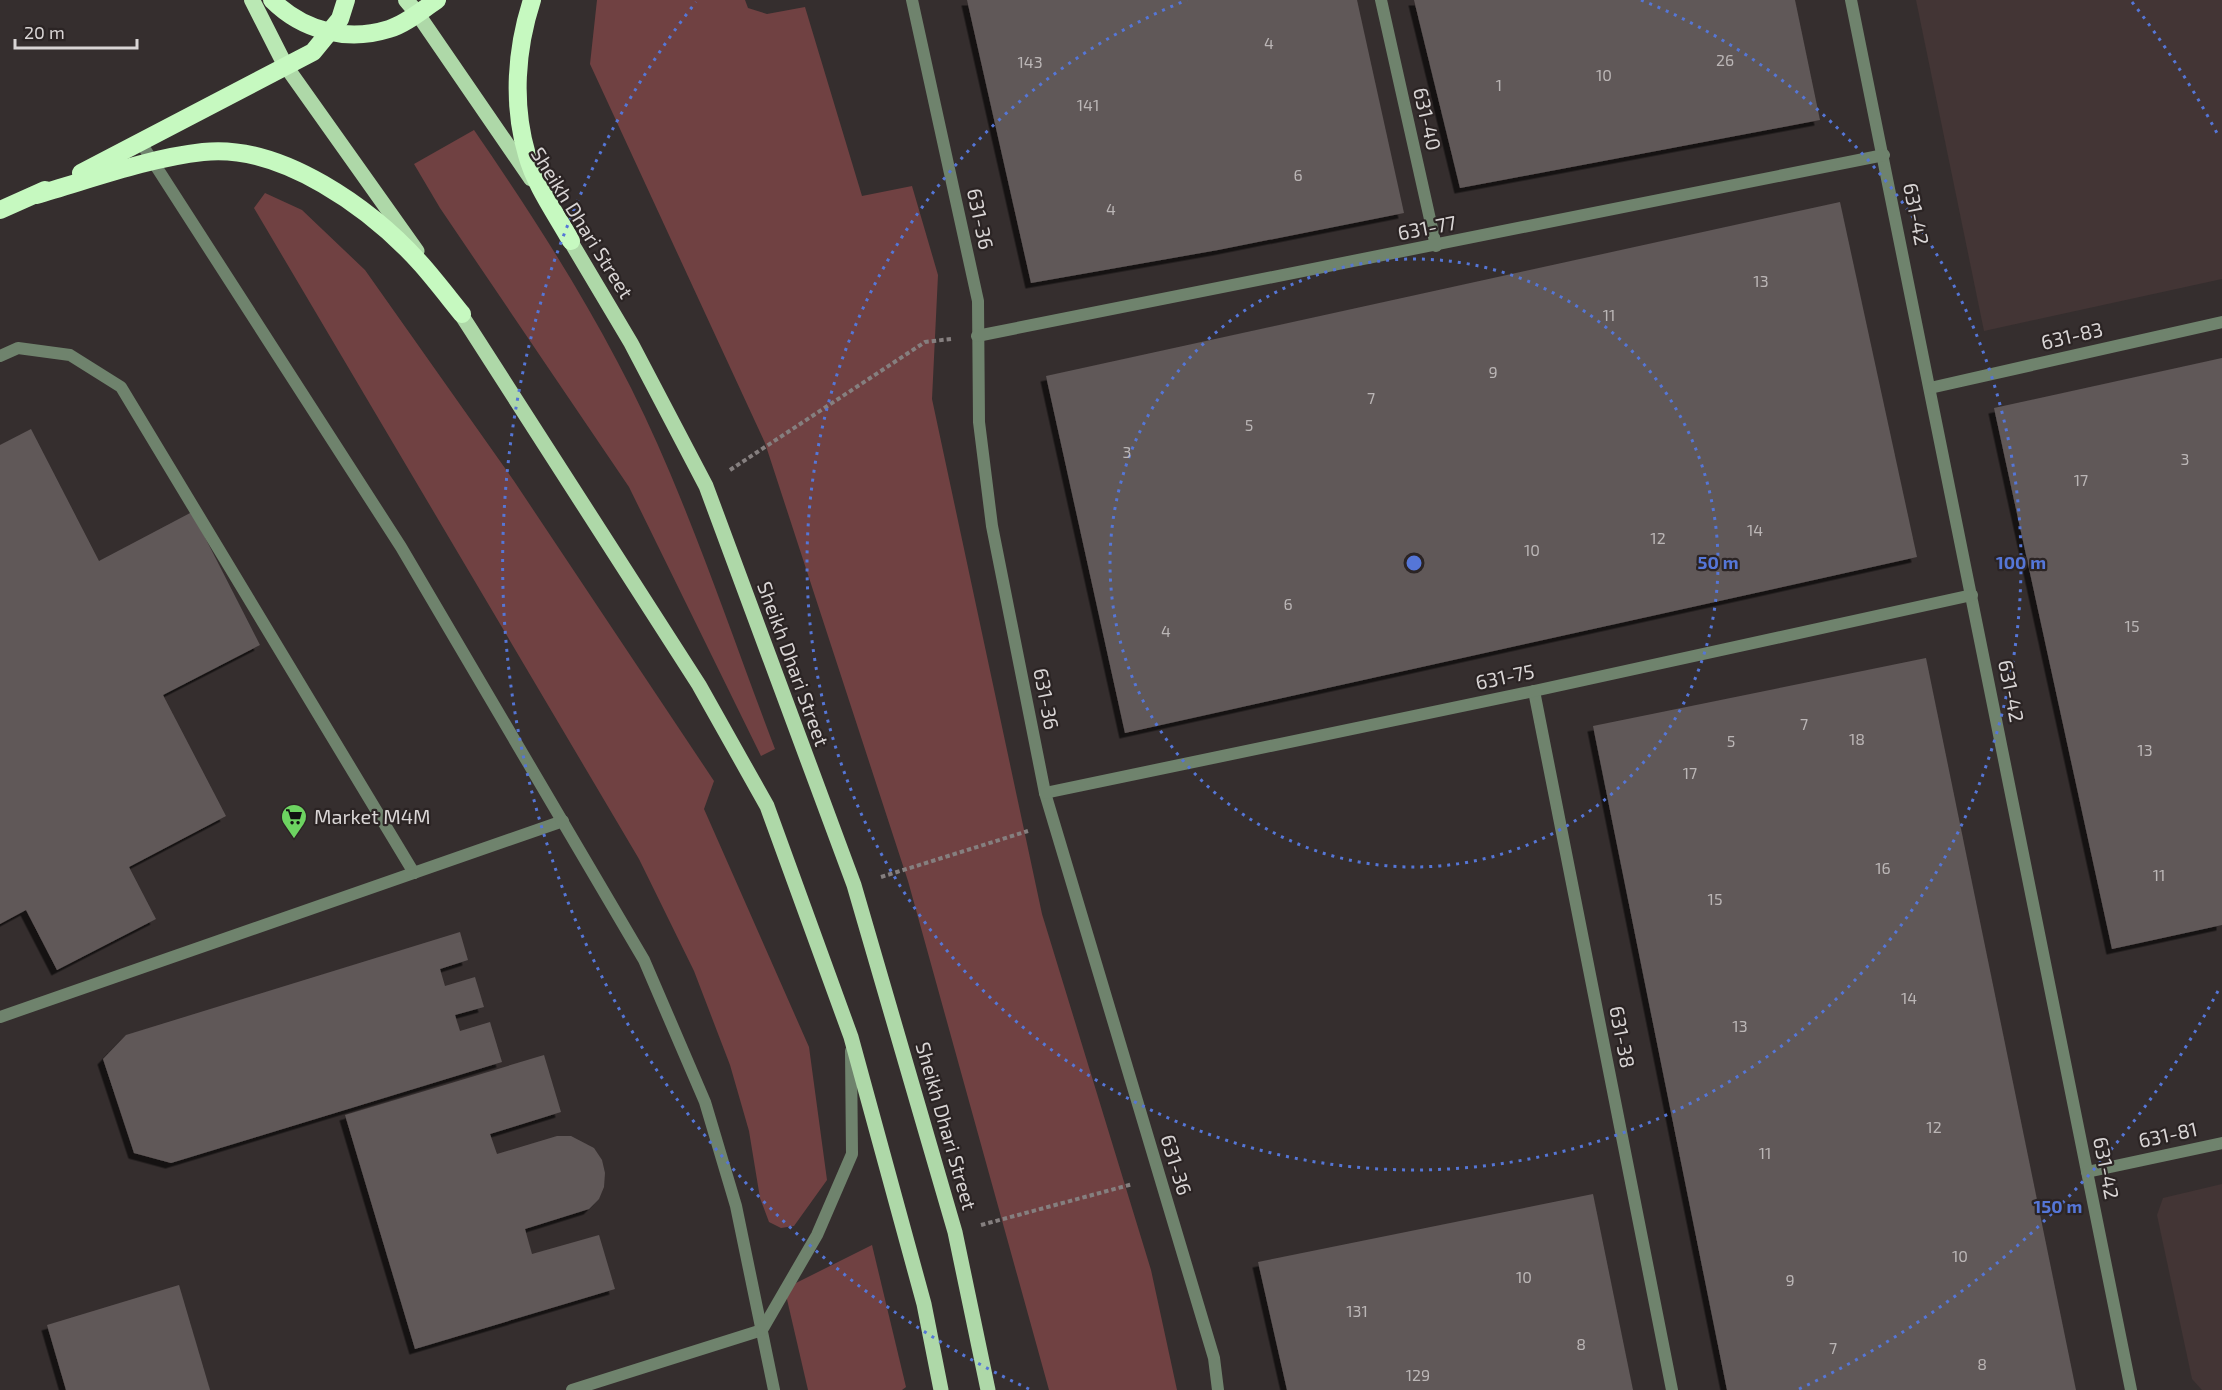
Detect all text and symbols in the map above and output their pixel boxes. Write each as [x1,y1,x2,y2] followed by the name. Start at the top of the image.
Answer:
[15,12,136,50] scale bar
[24,21,65,43] text: 20 m
[1264,33,1274,52] house number: 4
[1716,50,1734,69] house number: 26
[1017,52,1043,71] house number: 143
[1596,65,1612,84] house number: 10
[1496,75,1502,94] house number: 1
[1409,85,1447,153] street label: 631-40
[1077,95,1099,114] house number: 141
[527,142,639,303] street label: Sheikh Dhari Street
[1293,165,1303,184] house number: 6
[1899,181,1935,247] street label: 631-42
[963,186,999,252] street label: 631-36
[1106,199,1116,218] house number: 4
[1396,210,1458,244] street label: 631-77
[1753,271,1769,290] house number: 13
[1603,305,1615,324] house number: 11
[2038,316,2105,354] street label: 631-83
[1488,362,1498,381] house number: 9
[1367,388,1375,407] house number: 7
[1245,415,1253,434] house number: 5
[1123,442,1131,461] house number: 3
[2181,449,2189,468] house number: 3
[2074,470,2088,489] house number: 17
[1747,520,1763,539] house number: 14
[1650,528,1666,547] house number: 12
[1524,540,1540,559] house number: 10
[1697,551,1739,573] text: 50 m
[1996,551,2046,573] text: 100 m
[1404,553,1424,573] centre of rings
[753,578,835,750] street label: Sheikh Dhari Street
[1283,594,1293,613] house number: 6
[2125,616,2139,635] house number: 15
[1161,621,1171,640] house number: 4
[1473,658,1536,694] street label: 631-75
[1994,658,2030,724] street label: 631-42
[1029,666,1065,732] street label: 631-36
[1800,714,1808,733] house number: 7
[1849,729,1865,748] house number: 18
[1727,731,1735,750] house number: 5
[2137,740,2153,759] house number: 13
[1683,763,1697,782] house number: 17
[279,802,309,840] supermarket icon: Market M4M
[314,804,431,828] place label: Market M4M
[1875,858,1891,877] house number: 16
[2153,865,2165,884] house number: 11
[1708,889,1722,908] house number: 15
[1901,988,1917,1007] house number: 14
[1605,1004,1641,1070] street label: 631-38
[1732,1016,1748,1035] house number: 13
[911,1039,983,1213] street label: Sheikh Dhari Street
[2136,1116,2199,1152] street label: 631-81
[1926,1117,1942,1136] house number: 12
[1156,1132,1198,1198] street label: 631-36
[2089,1135,2125,1201] street label: 631-42
[1759,1143,1771,1162] house number: 11
[2034,1195,2082,1217] text: 150 m
[1952,1246,1968,1265] house number: 10
[1516,1267,1532,1286] house number: 10
[1785,1270,1795,1289] house number: 9
[1346,1301,1368,1320] house number: 131
[1576,1334,1586,1353] house number: 8
[1829,1338,1837,1357] house number: 7
[1977,1354,1987,1373] house number: 8
[1406,1365,1430,1384] house number: 129

